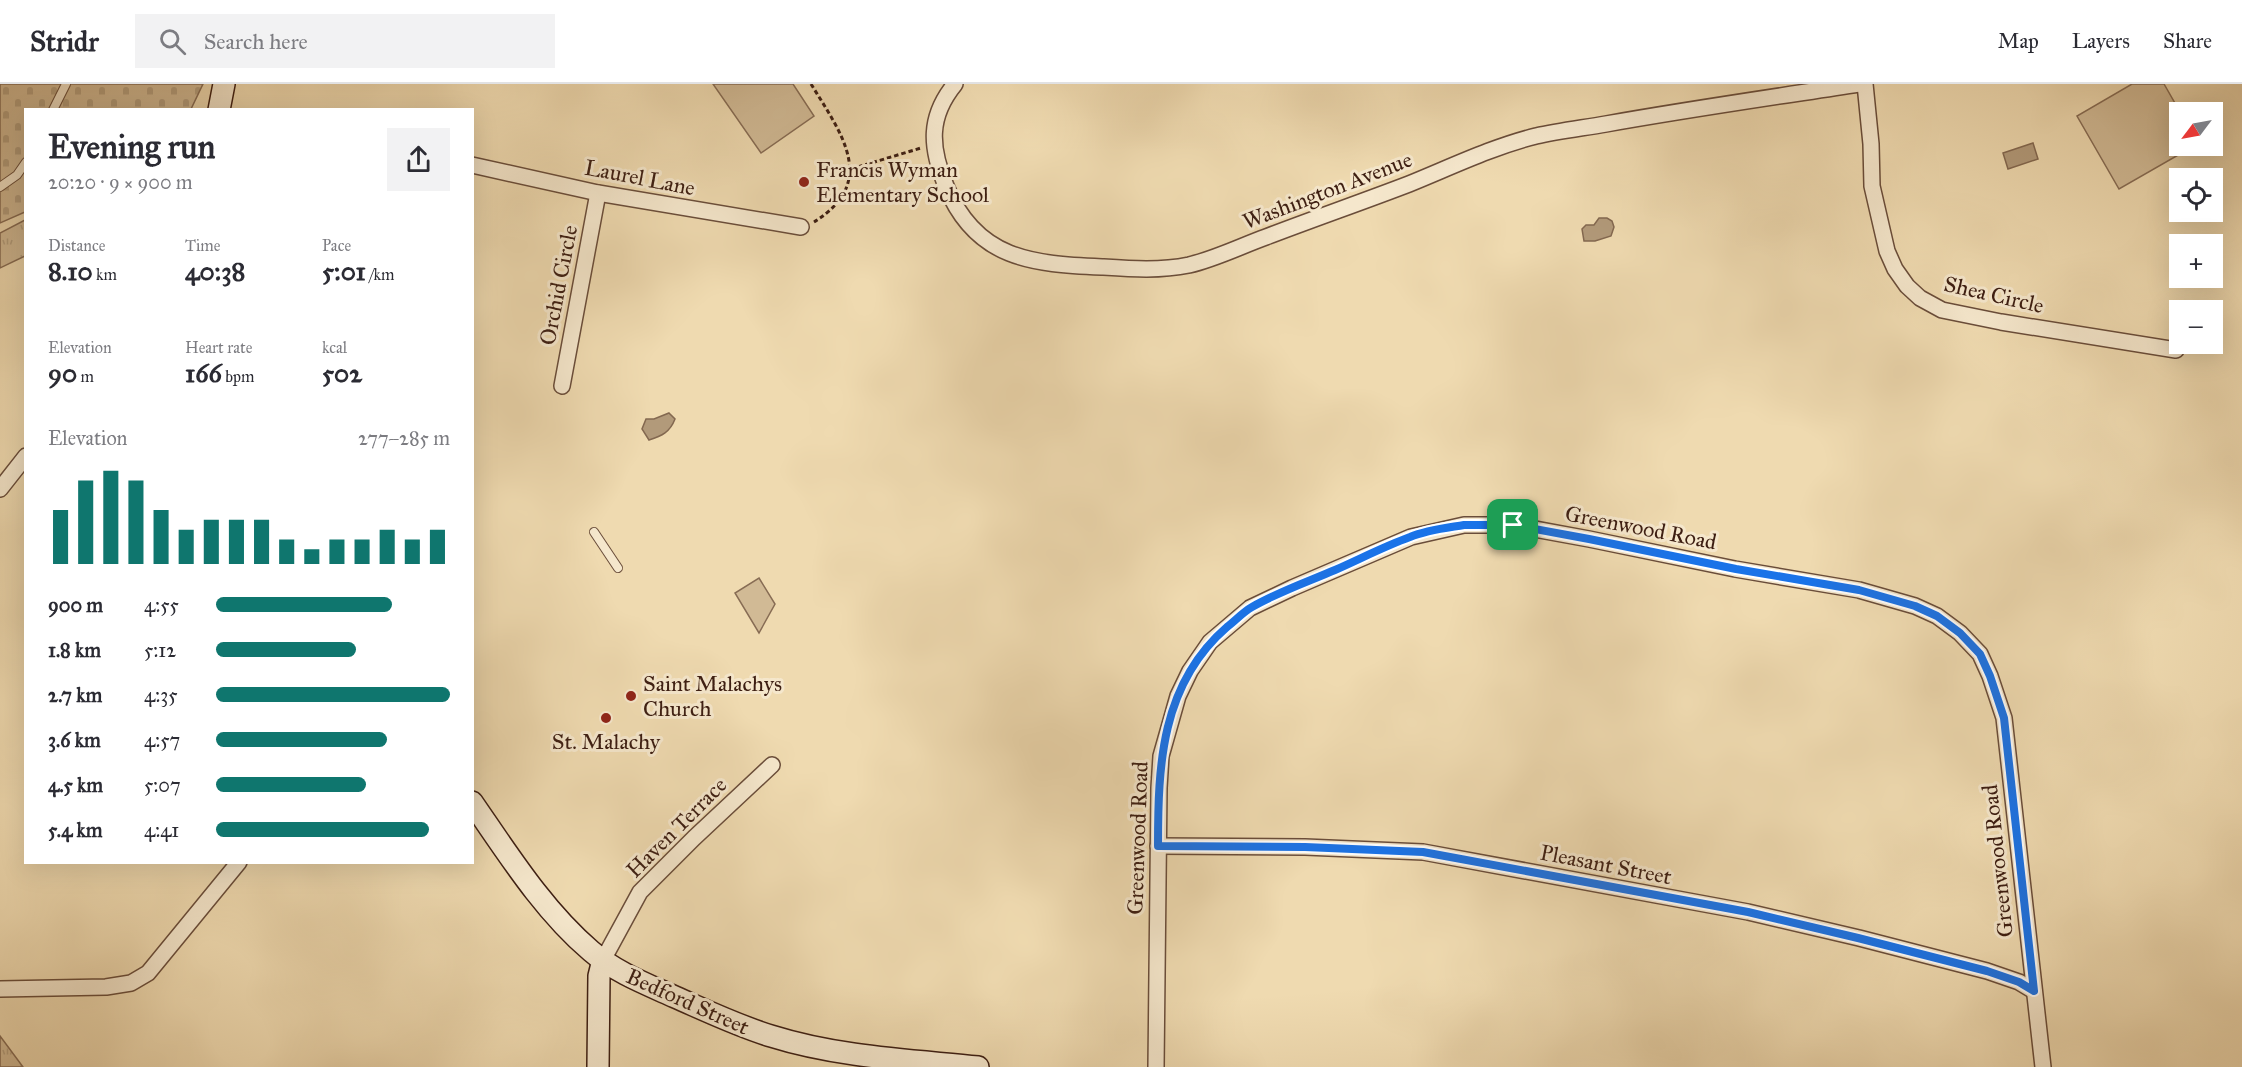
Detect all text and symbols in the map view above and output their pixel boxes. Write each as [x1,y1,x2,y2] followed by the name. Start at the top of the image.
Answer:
[135,14,555,68] search box
[30,24,99,59] text: Stridr
[156,25,189,58] icon: search
[204,28,308,55] text: Search here
[1998,28,2039,54] text: Map
[2072,28,2130,54] text: Layers
[2163,28,2212,54] text: Share
[2169,102,2223,156] north arrow
[2169,102,2223,354] map controls
[48,127,215,167] text: Evening run
[387,128,450,191] button: share
[1239,146,1416,235] street label: Washington Avenue
[582,154,697,201] street label: Laurel Lane
[816,156,989,208] place label: Francis Wyman Elementary School
[2169,168,2223,222] button: locate
[48,170,193,194] text: 20:20 · 9 × 900 m
[797,175,811,189] marker: Francis Wyman Elementary School
[534,223,583,347] street label: Orchid Circle
[2169,234,2223,288] button: +
[48,236,105,255] text: Distance
[185,236,220,255] text: Time
[322,236,351,255] text: Pace
[48,255,93,287] text: 8.10
[185,255,245,287] text: 40:38
[322,255,366,287] text: 5:01
[93,265,117,284] text: km
[366,265,394,284] text: /km
[1941,270,2046,319] street label: Shea Circle
[2169,300,2223,354] button: −
[48,338,112,357] text: Elevation
[185,338,252,357] text: Heart rate
[322,338,347,357] text: kcal
[48,357,77,389] text: 90
[185,357,222,389] text: 166
[322,357,362,389] text: 502
[77,367,94,386] text: m
[222,367,254,386] text: bpm
[48,426,127,450] text: Elevation
[358,426,450,450] text: 277–285 m
[1487,499,1538,550] pin
[1563,500,1719,555] street label: Greenwood Road
[1496,508,1529,541] icon: arrive
[48,593,103,617] text: 900 m
[144,593,179,617] text: 4:55
[48,638,101,662] text: 1.8 km
[144,638,176,662] text: 5:12
[643,670,782,722] place label: Saint Malachys Church
[48,683,102,707] text: 2.7 km
[144,683,177,707] text: 4:35
[624,689,638,703] marker: Saint Malachys Church
[599,711,613,725] marker: St. Malachy
[48,728,101,752] text: 3.6 km
[144,728,180,752] text: 4:57
[552,728,661,755] place label: St. Malachy
[1121,761,1154,915] street label: Greenwood Road
[621,772,732,883] street label: Haven Terrace
[48,773,103,797] text: 4.5 km
[144,773,181,797] text: 5:07
[1976,783,2019,939] street label: Greenwood Road
[48,818,103,842] text: 5.4 km
[144,818,179,842] text: 4:41
[1538,839,1674,890] street label: Pleasant Street
[622,962,754,1041] street label: Bedford Street

